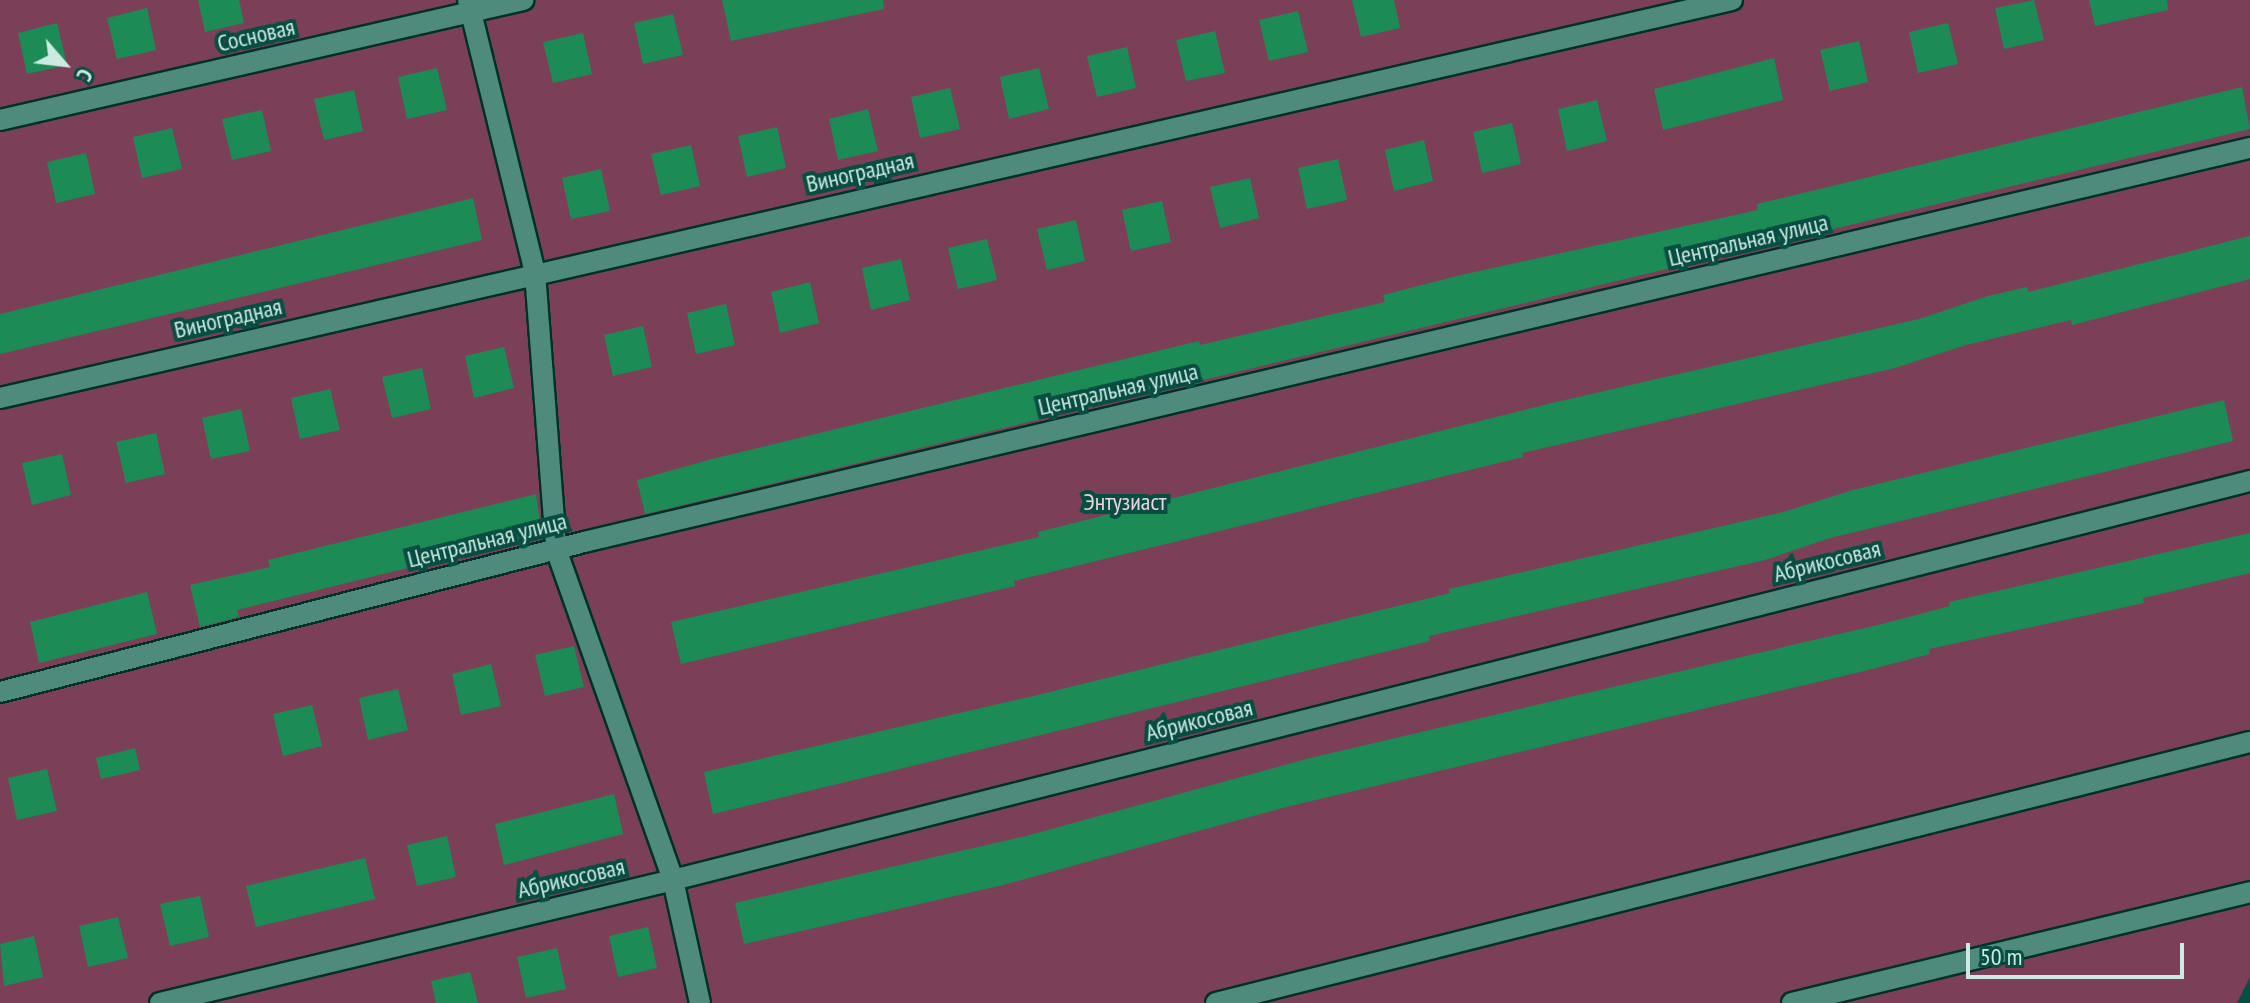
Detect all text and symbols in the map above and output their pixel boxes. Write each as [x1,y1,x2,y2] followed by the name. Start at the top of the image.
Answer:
[214,12,298,58] street label: Сосновая
[24,24,104,104] north arrow
[70,64,100,86] text: С
[803,146,917,198] street label: Виноградная
[1665,208,1831,272] street label: Центральная улица
[171,292,285,344] street label: Виноградная
[1035,357,1201,421] street label: Центральная улица
[1084,488,1166,516] park label: Энтузиаст
[404,506,570,574] street label: Центральная улица
[1771,534,1883,588] street label: Абрикосовая
[1143,693,1255,747] street label: Абрикосовая
[515,852,627,904] street label: Абрикосовая
[1970,927,2188,977] scale bar
[1980,941,2022,972] text: 50 m

